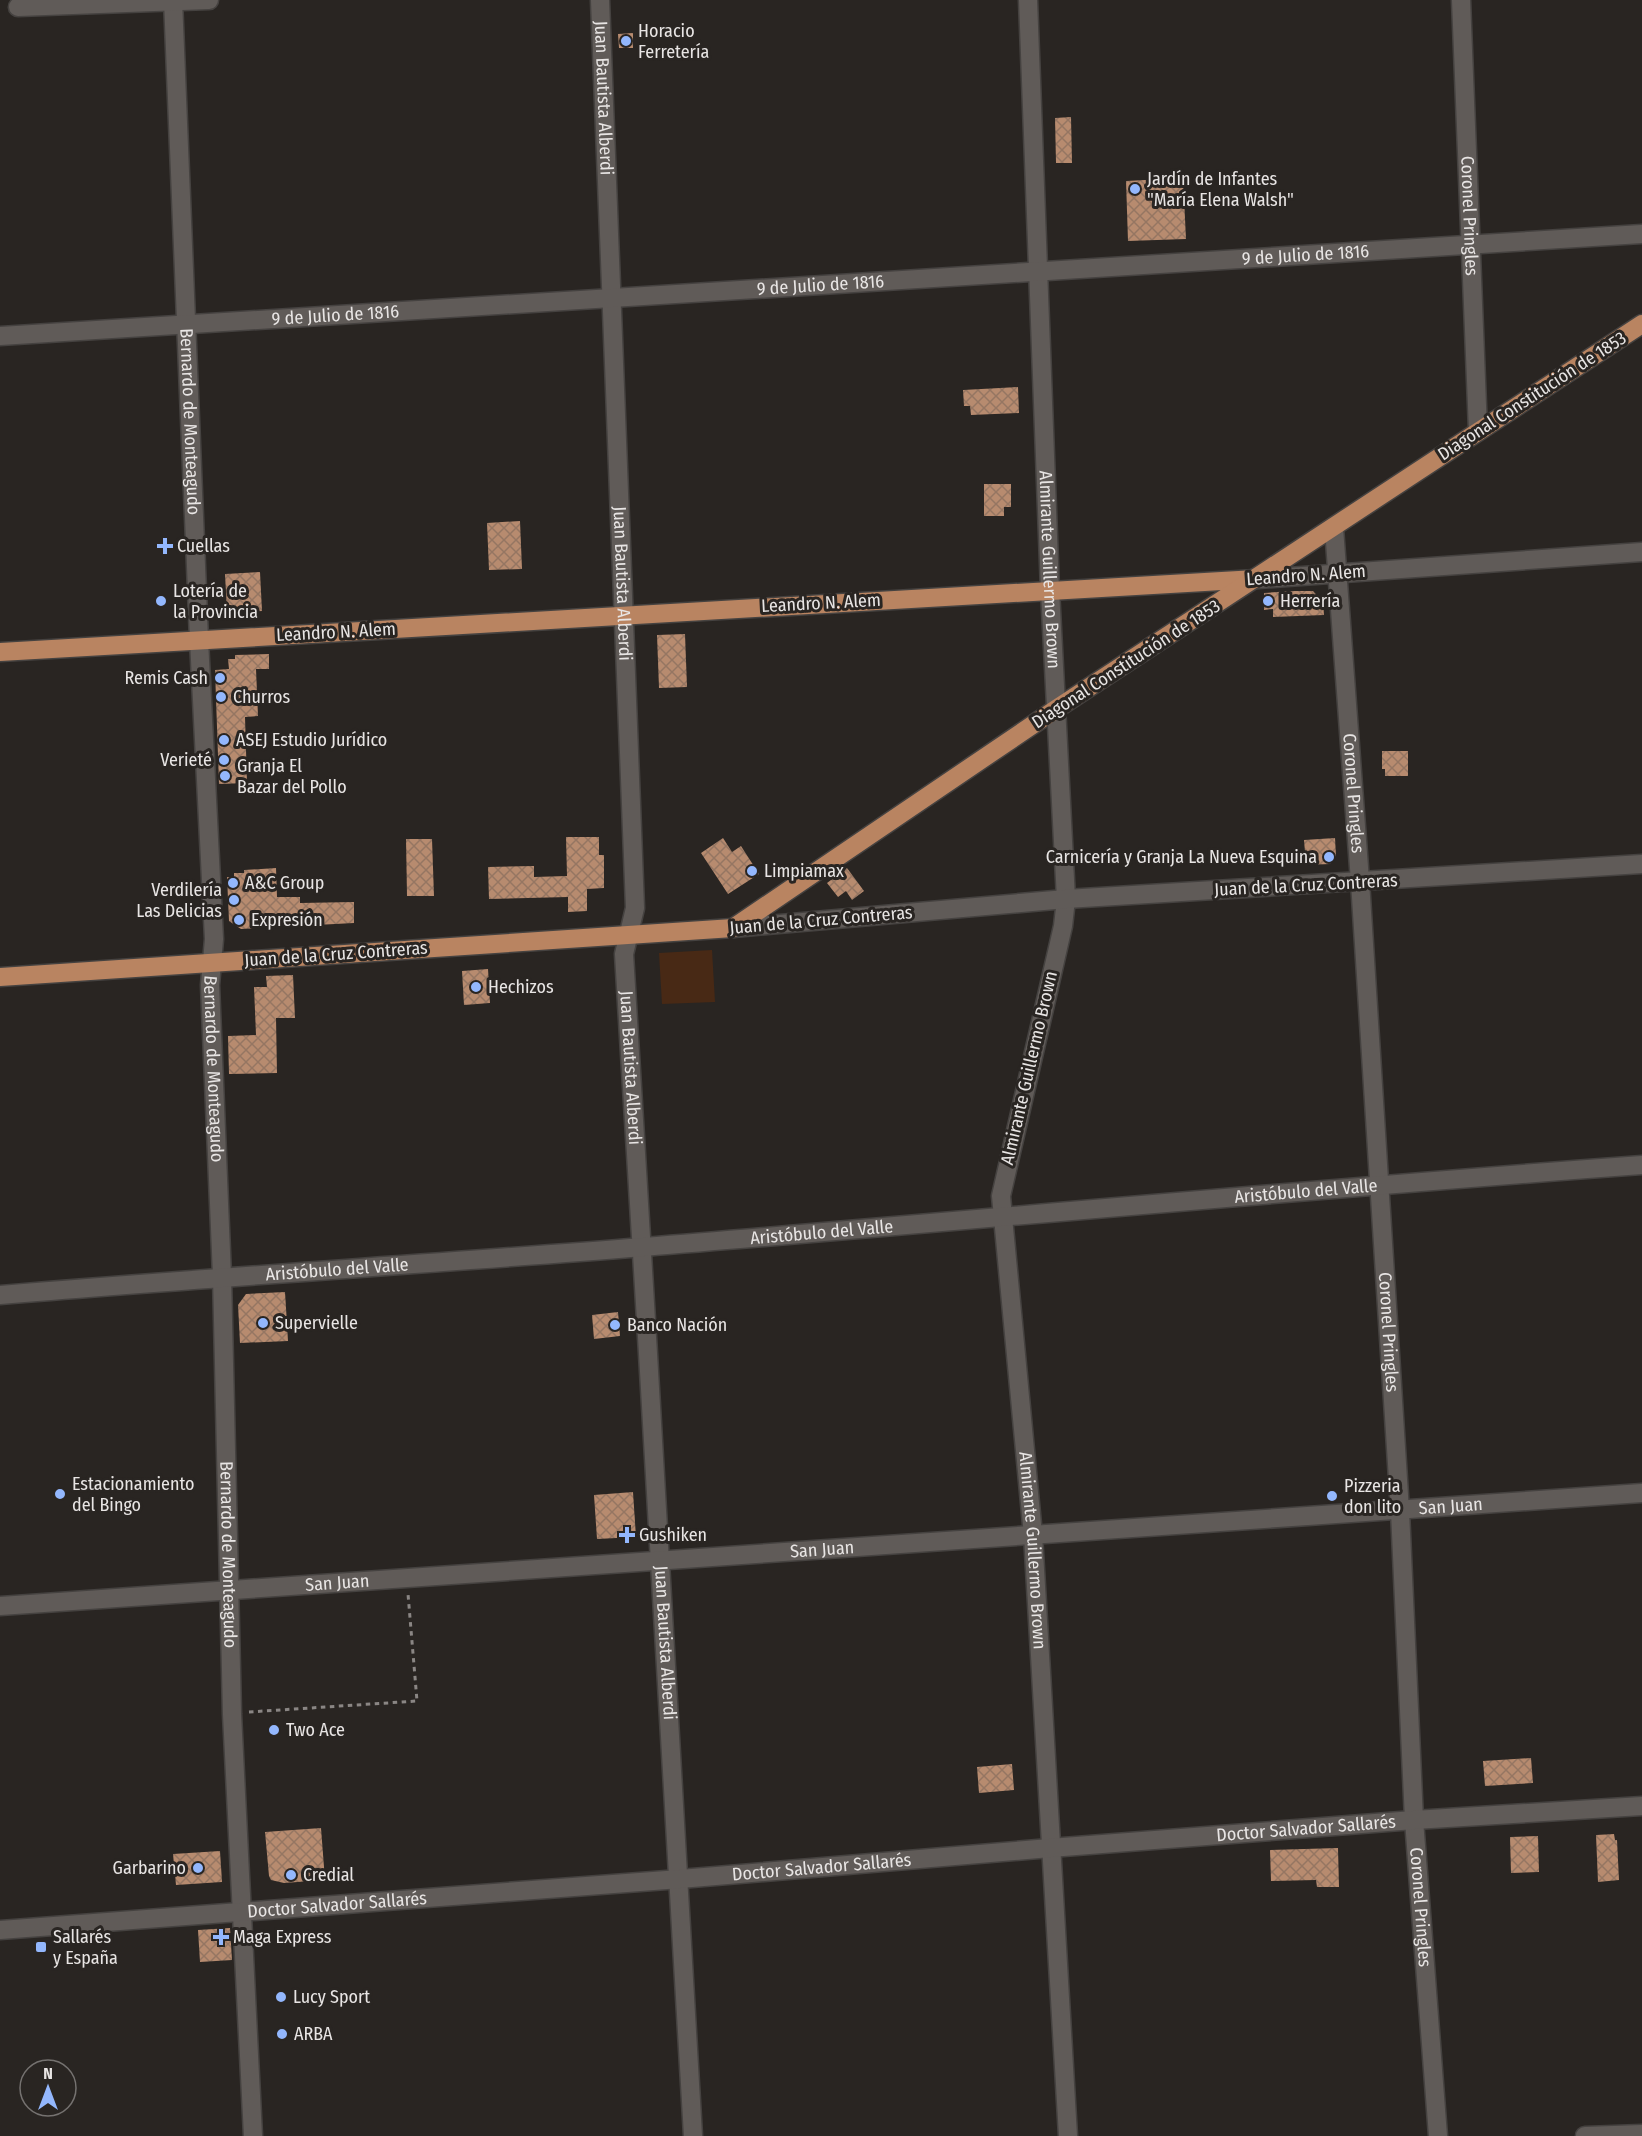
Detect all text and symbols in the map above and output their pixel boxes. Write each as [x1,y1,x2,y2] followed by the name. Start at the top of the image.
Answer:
[590,20,618,176] street label: Juan Bautista Alberdi
[638,20,709,63] place label: Horacio Ferretería
[619,34,633,48] marker: Horacio Ferretería
[1456,155,1483,277] street label: Coronel Pringles
[1147,168,1294,211] place label: Jardín de Infantes "María Elena Walsh"
[1128,182,1142,196] marker: Jardín de Infantes "María Elena Walsh"
[1241,240,1370,270] street label: 9 de Julio de 1816
[756,270,885,300] street label: 9 de Julio de 1816
[271,300,400,330] street label: 9 de Julio de 1816
[1434,327,1630,465] street label: Diagonal Constitución de 1853
[175,328,205,515] street label: Bernardo de Monteagudo
[1035,470,1065,669] street label: Almirante Guillermo Brown
[609,506,636,661] street label: Juan Bautista Alberdi
[177,535,230,557] place label: Cuellas
[158,539,172,553] marker: Cuellas
[1246,560,1366,590] street label: Leandro N. Alem
[173,580,258,623] place label: Lotería de la Provincia
[761,589,881,617] street label: Leandro N. Alem
[1280,590,1341,612] place label: Herrería
[154,594,168,608] marker: Lotería de la Provincia
[1261,594,1275,608] marker: Herrería
[1028,595,1224,733] street label: Diagonal Constitución de 1853
[276,618,396,646] street label: Leandro N. Alem
[124,667,208,689] place label: Remis Cash
[213,671,227,685] marker: Remis Cash
[233,686,290,708] place label: Churros
[214,690,228,704] marker: Churros
[236,729,387,751] place label: ASEJ Estudio Jurídico
[217,733,231,747] marker: ASEJ Estudio Jurídico
[1338,733,1369,854] street label: Coronel Pringles
[160,749,212,771] place label: Verieté
[217,753,231,767] marker: Verieté
[237,755,347,798] place label: Granja El Bazar del Pollo
[218,769,232,783] marker: Granja El Bazar del Pollo
[1046,846,1317,868] place label: Carnicería y Granja La Nueva Esquina
[1322,850,1336,864] marker: Carnicería y Granja La Nueva Esquina
[764,860,844,882] place label: Limpiamax
[745,864,759,878] marker: Limpiamax
[1214,869,1399,901] street label: Juan de la Cruz Contreras
[245,872,324,894] place label: A&C Group
[226,876,240,890] marker: A&C Group
[136,879,222,922] place label: Verdilería Las Delicias
[227,893,241,907] marker: Verdilería Las Delicias
[729,901,914,939] street label: Juan de la Cruz Contreras
[251,909,323,931] place label: Expresión
[232,913,246,927] marker: Expresión
[244,937,429,971] street label: Juan de la Cruz Contreras
[996,969,1062,1167] street label: Almirante Guillermo Brown
[199,975,228,1163] street label: Bernardo de Monteagudo
[488,976,554,998] place label: Hechizos
[469,980,483,994] marker: Hechizos
[615,990,646,1146] street label: Juan Bautista Alberdi
[1233,1174,1378,1208] street label: Aristóbulo del Valle
[749,1215,894,1249] street label: Aristóbulo del Valle
[265,1253,409,1286] street label: Aristóbulo del Valle
[1374,1272,1403,1393] street label: Coronel Pringles
[275,1312,358,1334] place label: Supervielle
[627,1314,727,1336] place label: Banco Nación
[256,1316,270,1330] marker: Supervielle
[608,1318,622,1332] marker: Banco Nación
[1014,1451,1051,1650] street label: Almirante Guillermo Brown
[215,1461,241,1648] street label: Bernardo de Monteagudo
[72,1473,194,1516] place label: Estacionamiento del Bingo
[1344,1475,1401,1518] place label: Pizzeria don lito
[53,1487,67,1501] marker: Estacionamiento del Bingo
[1325,1489,1339,1503] marker: Pizzeria don lito
[1418,1493,1483,1519] street label: San Juan
[639,1524,707,1546] place label: Gushiken
[620,1528,634,1542] marker: Gushiken
[789,1536,855,1563] street label: San Juan
[650,1565,681,1721] street label: Juan Bautista Alberdi
[304,1570,370,1596] street label: San Juan
[286,1719,345,1741] place label: Two Ace
[267,1723,281,1737] marker: Two Ace
[1216,1810,1397,1846] street label: Doctor Salvador Sallarés
[1405,1847,1436,1968] street label: Coronel Pringles
[731,1849,912,1886] street label: Doctor Salvador Sallarés
[113,1857,186,1879] place label: Garbarino
[191,1861,205,1875] marker: Garbarino
[303,1864,354,1886] place label: Credial
[284,1868,298,1882] marker: Credial
[247,1887,428,1922] street label: Doctor Salvador Sallarés
[53,1926,118,1969] place label: Sallarés y España
[233,1926,332,1948] place label: Maga Express
[214,1930,228,1944] marker: Maga Express
[34,1940,48,1954] marker: Sallarés y España
[293,1986,370,2008] place label: Lucy Sport
[274,1990,288,2004] marker: Lucy Sport
[294,2023,333,2045] place label: ARBA
[275,2027,289,2041] marker: ARBA
[18,2058,78,2118] north arrow
[43,2064,53,2083] text: N

